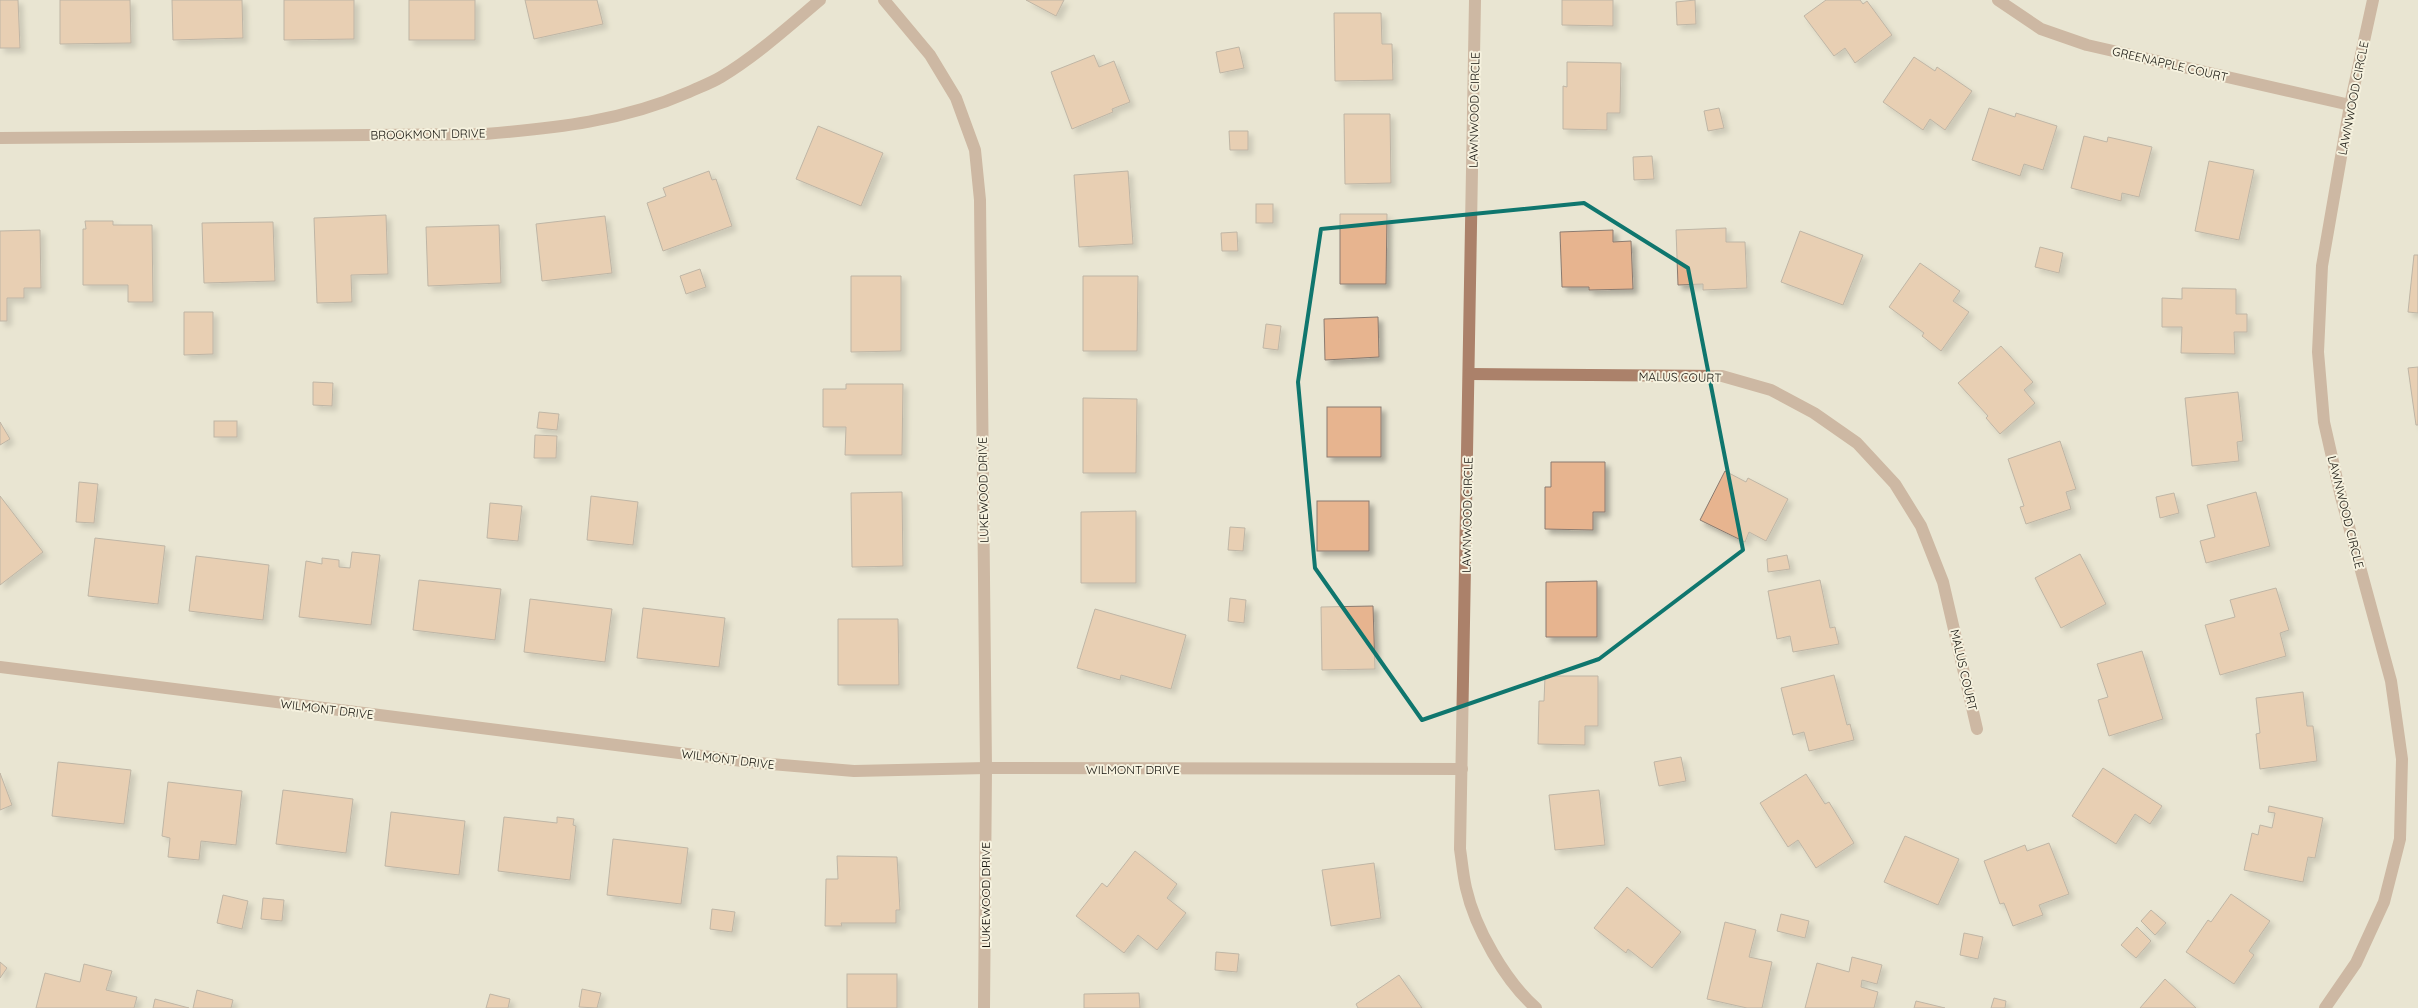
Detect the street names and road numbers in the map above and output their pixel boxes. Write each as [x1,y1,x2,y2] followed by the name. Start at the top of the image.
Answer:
[2335,40,2371,156] street label: LAWNWOOD CIRCLE
[2111,43,2229,85] street label: GREENAPPLE COURT
[1465,52,1483,168] street label: LAWNWOOD CIRCLE
[370,125,486,143] street label: BROOKMONT DRIVE
[1638,369,1722,385] street label: MALUS COURT
[975,437,991,543] street label: LUKEWOOD DRIVE
[2325,454,2367,570] street label: LAWNWOOD CIRCLE
[1458,457,1476,573] street label: LAWNWOOD CIRCLE
[1947,628,1981,712] street label: MALUS COURT
[280,696,375,722] street label: WILMONT DRIVE
[681,746,776,772] street label: WILMONT DRIVE
[1086,762,1180,777] street label: WILMONT DRIVE
[978,842,993,948] street label: LUKEWOOD DRIVE

